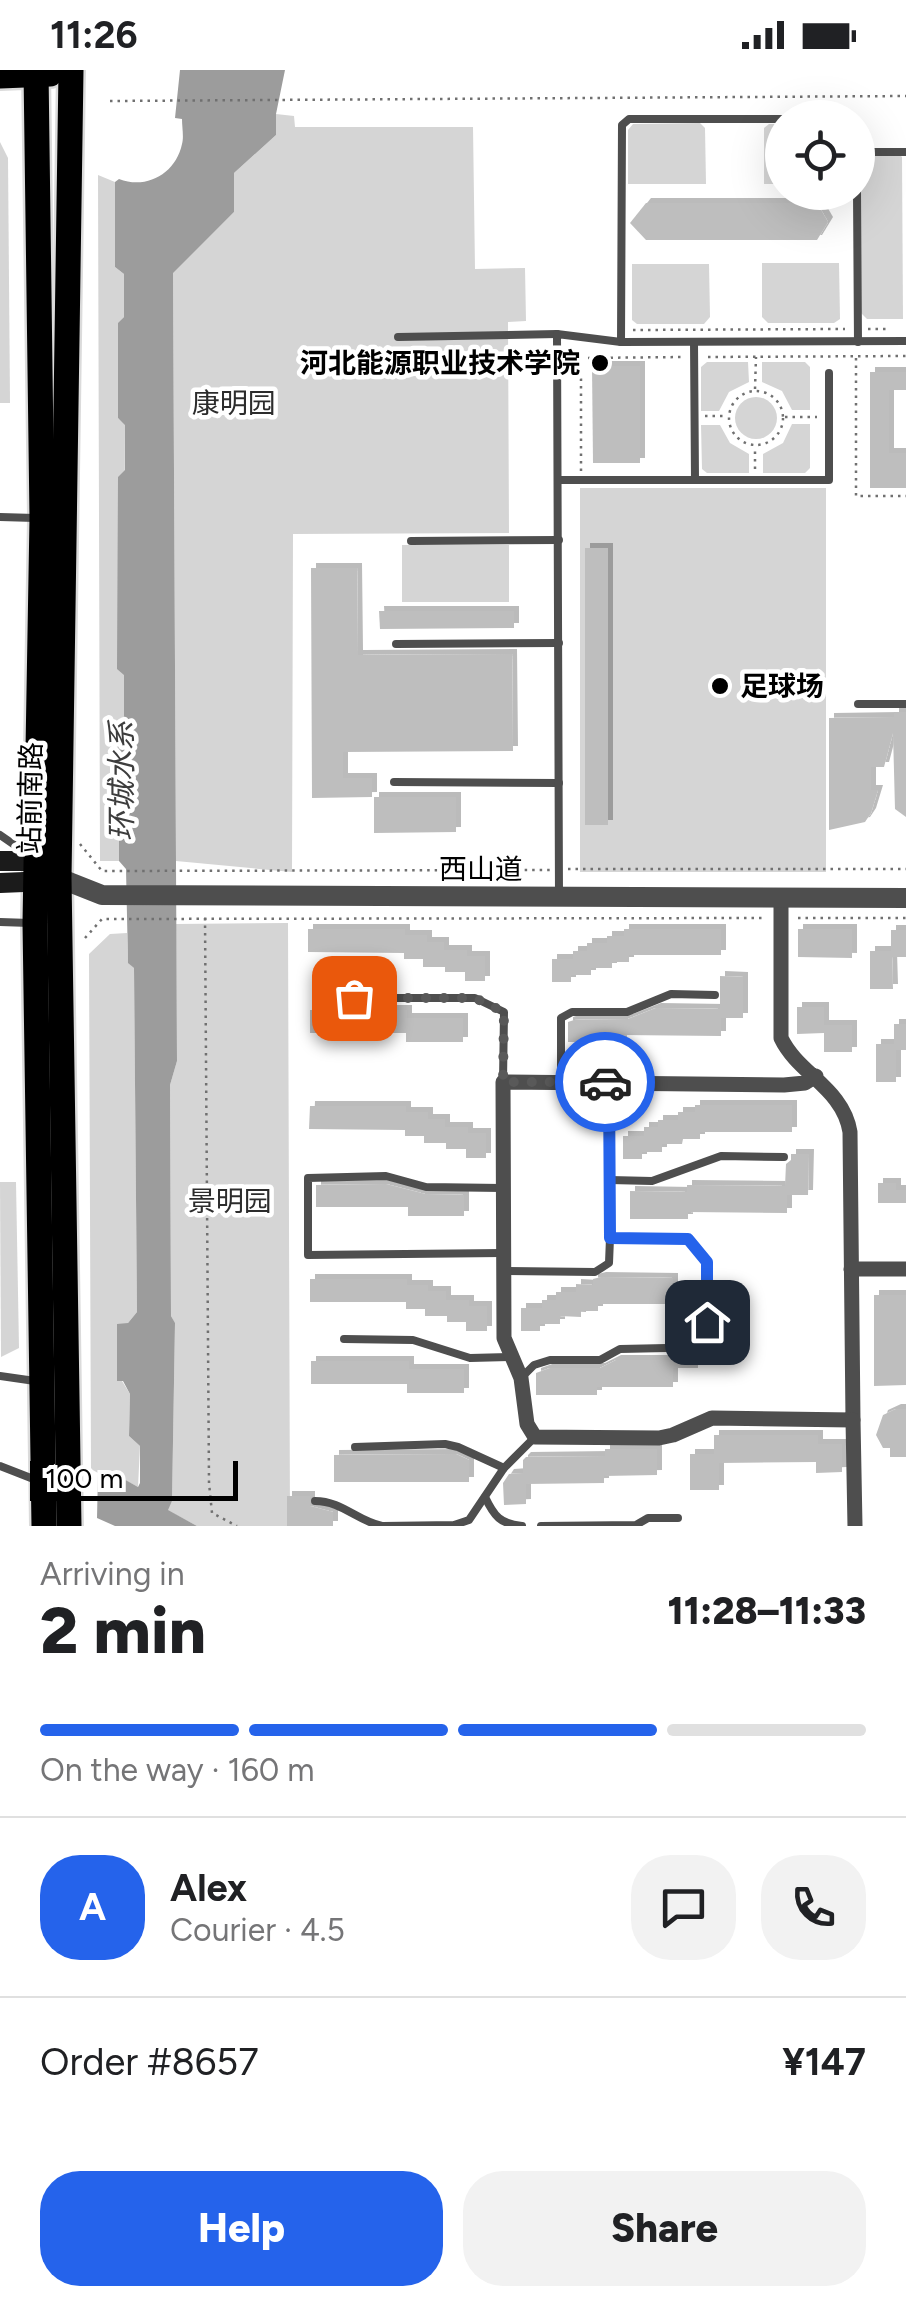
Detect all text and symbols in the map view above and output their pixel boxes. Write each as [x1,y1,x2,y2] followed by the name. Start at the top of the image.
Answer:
[50,12,138,58] text: 11:26
[765,100,875,210] map controls
[765,100,875,210] button: locate
[300,346,580,380] place label: 河北能源职业技术学院
[589,352,611,374] marker: 河北能源职业技术学院
[192,386,276,420] park label: 康明园
[740,669,824,703] place label: 足球场
[709,675,731,697] marker: 足球场
[103,719,140,841] water label: 环城水系
[12,742,48,854] street label: 站前南路
[439,852,523,886] street label: 西山道
[312,956,397,1041] pin
[327,971,382,1026] icon: bag
[555,1032,655,1132] courier
[578,1055,633,1110] icon: car
[188,1184,272,1218] park label: 景明园
[665,1280,750,1365] pin
[680,1295,735,1350] icon: home
[30,1456,238,1500] scale bar
[45,1461,123,1495] text: 100 m
[40,1555,185,1593] text: Arriving in
[668,1588,866,1634] text: 11:28–11:33
[40,1591,206,1669] text: 2 min
[40,1751,314,1789] text: On the way · 160 m
[631,1855,736,1960] button: chat
[761,1855,866,1960] button: phone
[170,1865,247,1911] text: Alex
[79,1884,106,1930] text: A
[170,1911,345,1949] text: Courier · 4.5
[40,2039,259,2085] text: Order #8657
[782,2039,866,2085] text: ¥147
[40,2171,443,2286] button: Help
[463,2171,866,2286] button: Share

